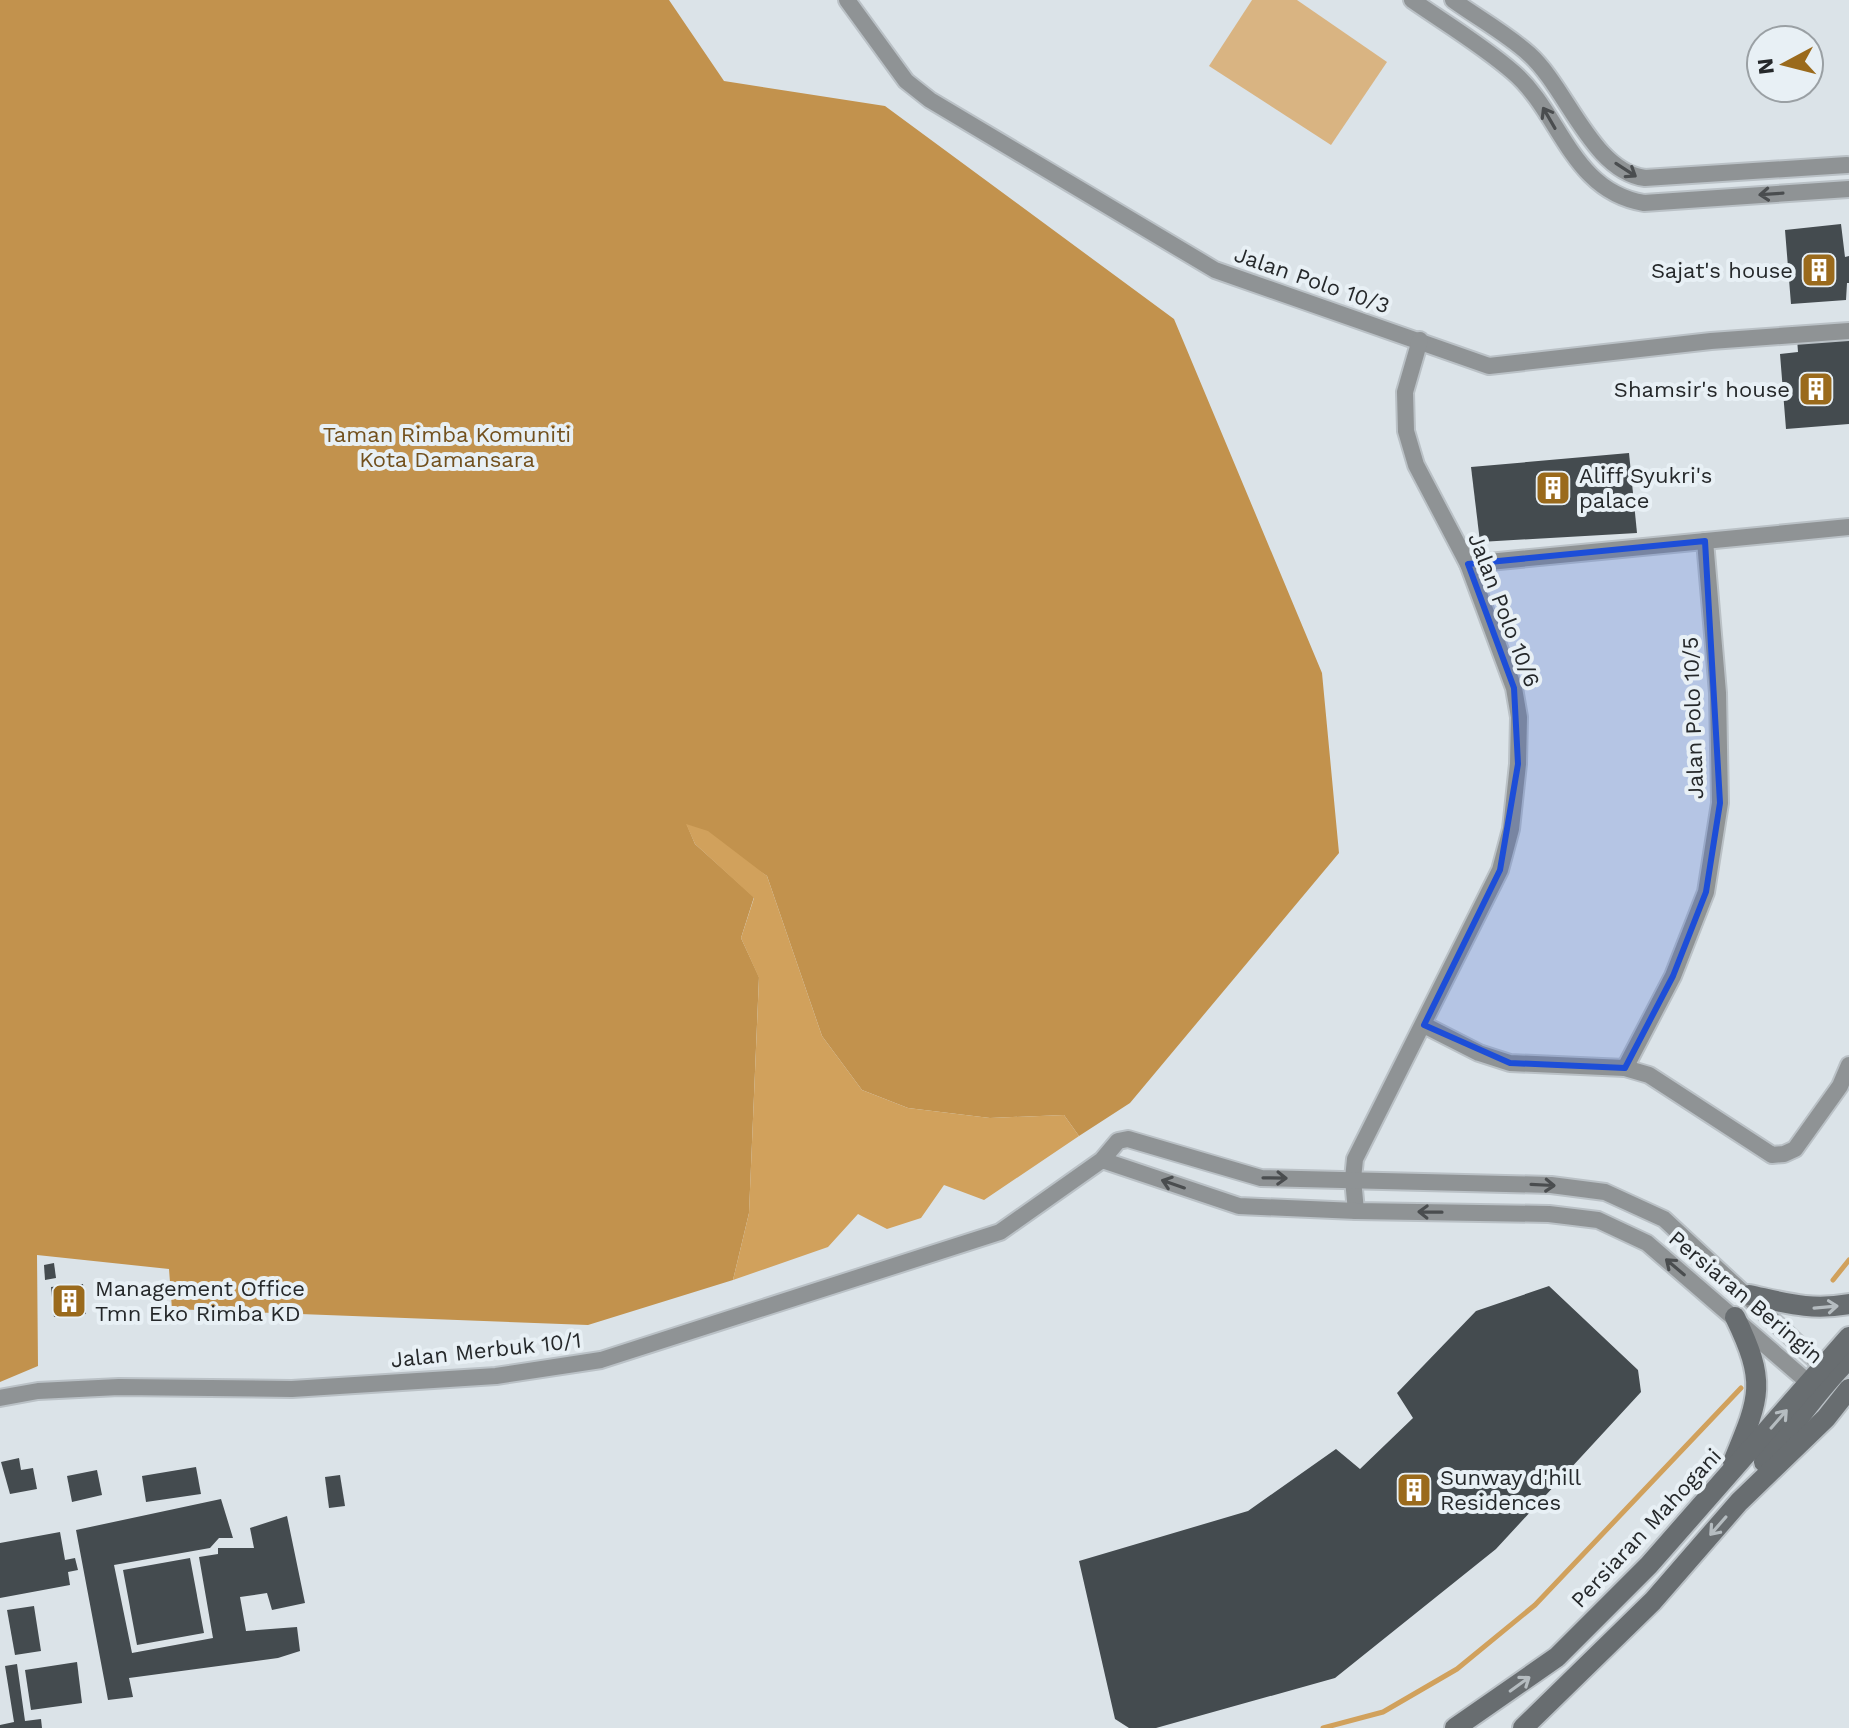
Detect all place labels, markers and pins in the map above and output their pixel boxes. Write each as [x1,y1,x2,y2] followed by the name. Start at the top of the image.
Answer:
[1800,251,1838,289] building icon: Sajat's house
[1651,258,1793,283] place label: Sajat's house
[1797,370,1835,408] building icon: Shamsir's house
[1614,377,1790,402] place label: Shamsir's house
[1579,463,1712,513] place label: Aliff Syukri's palace
[1534,469,1572,507] building icon: Aliff Syukri's palace
[95,1276,305,1326] place label: Management Office Tmn Eko Rimba KD
[50,1282,88,1320] building icon: Management Office Tmn Eko Rimba KD
[1440,1465,1581,1515] place label: Sunway d'hill Residences
[1395,1471,1433,1509] building icon: Sunway d'hill Residences

